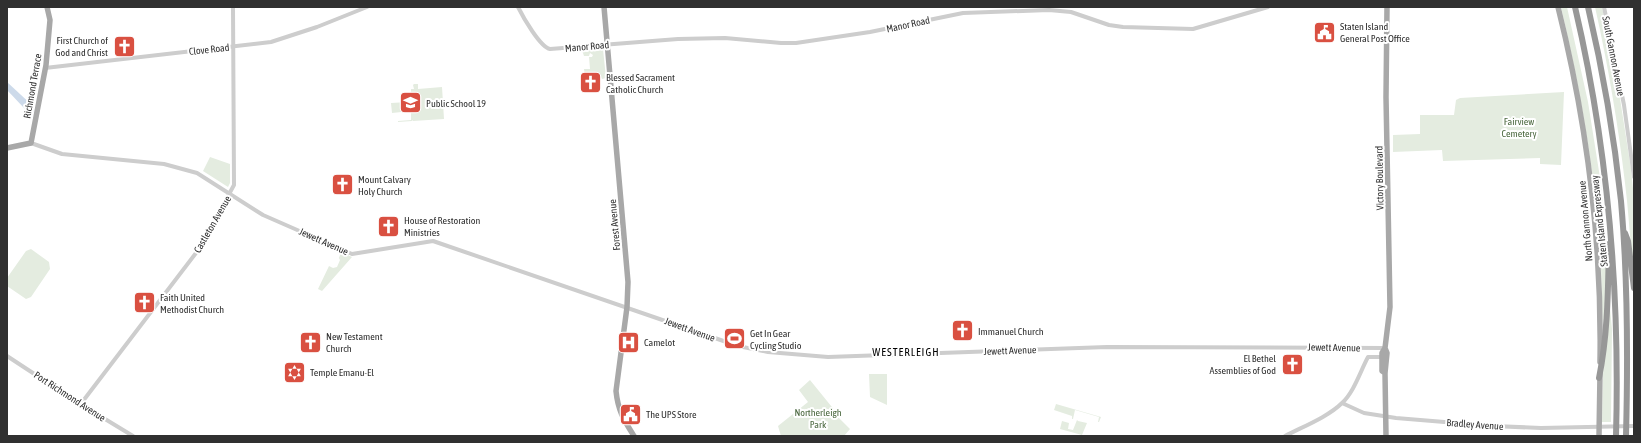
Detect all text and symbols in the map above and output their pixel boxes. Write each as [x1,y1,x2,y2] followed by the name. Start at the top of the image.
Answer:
[885,14,931,34] street label: Manor Road
[1600,15,1627,97] street label: South Gannon Avenue
[1311,19,1337,45] public building icon: Staten Island General Post Office
[1340,21,1410,44] place label: Staten Island General Post Office
[111,33,137,59] church icon: First Church of God and Christ
[55,35,108,58] place label: First Church of God and Christ
[564,39,610,54] street label: Manor Road
[188,42,230,57] street label: Clove Road
[21,52,44,119] street label: Richmond Terrace
[577,70,603,96] church icon: Blessed Sacrament Catholic Church
[606,72,675,95] place label: Blessed Sacrament Catholic Church
[397,90,423,116] school or university icon: Public School 19
[426,98,486,109] place label: Public School 19
[1501,116,1537,139] park label: Fairview Cemetery
[1373,145,1386,210] street label: Victory Boulevard
[329,172,355,198] church icon: Mount Calvary Holy Church
[358,174,411,197] place label: Mount Calvary Holy Church
[1589,175,1610,267] street label: Staten Island Expressway
[1576,180,1594,262] street label: North Gannon Avenue
[192,193,233,255] street label: Castleton Avenue
[607,198,622,251] street label: Forest Avenue
[375,213,401,239] church icon: House of Restoration Ministries
[404,215,480,238] place label: House of Restoration Ministries
[297,226,351,257] street label: Jewett Avenue
[132,290,158,316] church icon: Faith United Methodist Church
[160,292,224,315] place label: Faith United Methodist Church
[663,315,717,344] street label: Jewett Avenue
[949,318,975,344] church icon: Immanuel Church
[721,326,747,352] sports icon: Get In Gear Cycling Studio
[978,326,1044,337] place label: Immanuel Church
[750,328,802,351] place label: Get In Gear Cycling Studio
[298,329,324,355] church icon: New Testament Church
[615,329,641,355] hospital icon: Camelot
[326,331,383,354] place label: New Testament Church
[644,337,675,348] place label: Camelot
[1307,342,1361,353] street label: Jewett Avenue
[983,344,1037,357] street label: Jewett Avenue
[872,346,940,358] district label: WESTERLEIGH
[1279,351,1305,377] church icon: El Bethel Assemblies of God
[1210,353,1276,376] place label: El Bethel Assemblies of God
[282,359,308,385] synagogue icon: Temple Emanu-El
[310,367,374,378] place label: Temple Emanu-El
[32,369,108,424] street label: Port Richmond Avenue
[618,401,644,427] public building icon: The UPS Store
[794,407,842,430] park label: Northerleigh Park
[646,409,697,420] place label: The UPS Store
[1446,417,1504,432] street label: Bradley Avenue

